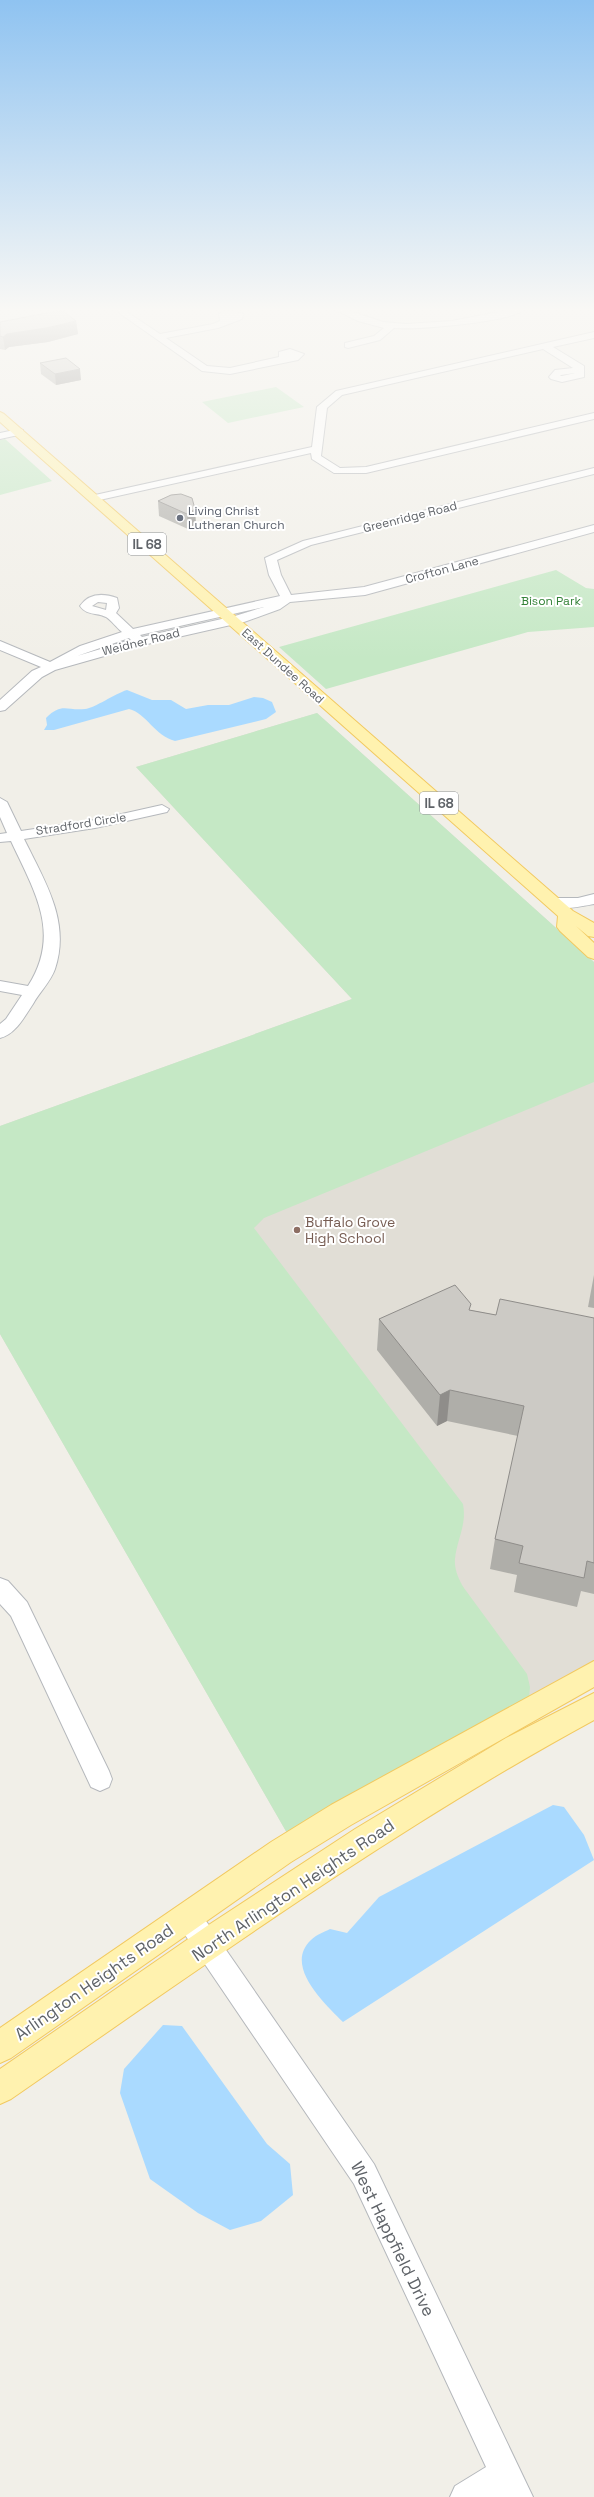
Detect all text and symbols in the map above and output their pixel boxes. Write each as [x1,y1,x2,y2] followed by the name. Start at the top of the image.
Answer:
[361,498,459,536] street label: Greenridge Road
[188,503,285,533] place label: Living Christ Lutheran Church
[175,513,185,523] marker: Living Christ Lutheran Church
[128,533,166,555] road number: IL 68
[404,553,480,587] street label: Crofton Lane
[521,593,582,609] park label: Bison Park
[100,625,182,659] street label: Weidner Road
[238,625,328,707] street label: East Dundee Road
[420,792,458,814] road number: IL 68
[35,809,127,839] street label: Stradford Circle
[305,1213,395,1247] place label: Buffalo Grove High School
[292,1225,302,1235] marker: Buffalo Grove High School
[188,1814,398,1966] street label: North Arlington Heights Road
[10,1919,178,2045] street label: Arlington Heights Road
[346,2158,440,2320] street label: West Happfield Drive

